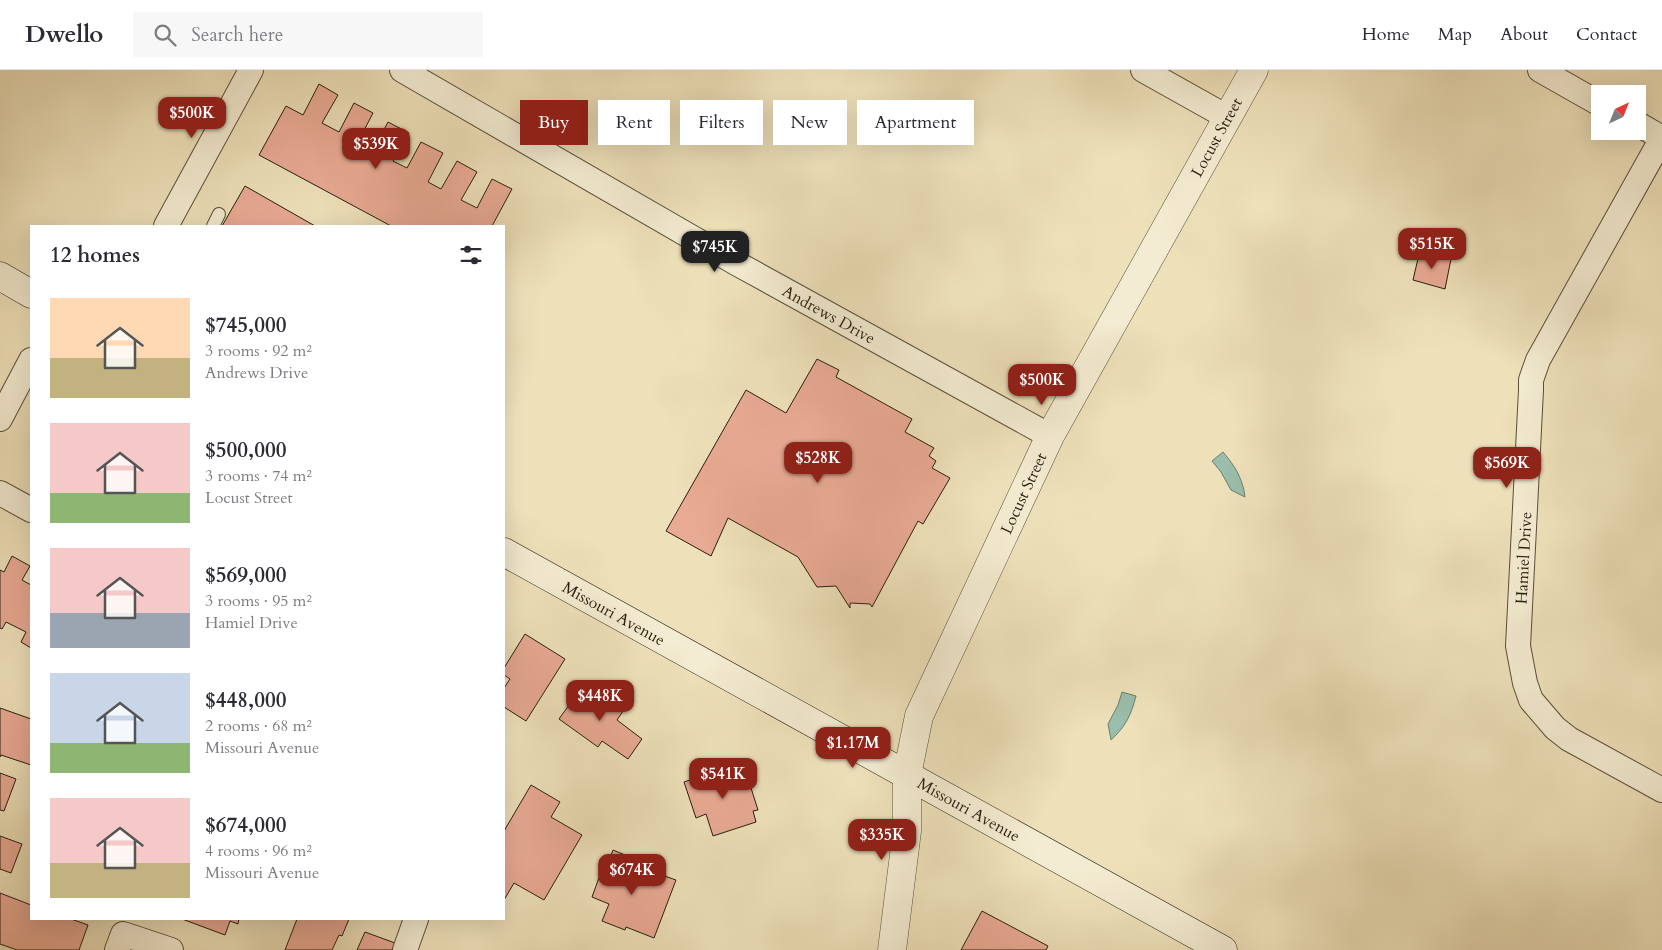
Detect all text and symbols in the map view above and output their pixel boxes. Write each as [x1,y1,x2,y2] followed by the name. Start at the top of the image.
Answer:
[133,12,483,57] search box
[25,18,103,51] text: Dwello
[151,21,179,49] icon: search
[191,22,283,48] text: Search here
[1362,22,1410,47] text: Home
[1438,22,1472,47] text: Map
[1500,22,1548,47] text: About
[1576,22,1637,47] text: Contact
[1591,85,1646,140] north arrow
[1591,85,1646,140] map controls
[1186,94,1248,181] street label: Locust Street
[157,97,227,139] pin: $500K
[520,100,588,145] chip: Buy
[598,100,670,145] chip: Rent
[680,100,763,145] chip: Filters
[773,100,847,145] chip: New
[857,100,974,145] chip: Apartment
[169,102,215,124] text: $500K
[341,128,411,170] pin: $539K
[353,133,399,155] text: $539K
[1397,228,1467,270] pin: $515K
[680,230,750,273] pin: $745K
[1409,233,1455,255] text: $515K
[692,236,738,258] text: $745K
[50,241,140,270] text: 12 homes
[457,241,485,269] icon: filters
[778,280,879,350] street label: Andrews Drive
[205,311,286,340] text: $745,000
[90,318,150,378] icon: home
[205,340,312,362] text: 3 rooms · 92 m²
[205,362,308,384] text: Andrews Drive
[1007,364,1077,406] pin: $500K
[1019,369,1065,391] text: $500K
[205,436,286,465] text: $500,000
[783,442,853,484] pin: $528K
[90,443,150,503] icon: home
[1472,446,1542,489] pin: $569K
[795,447,841,469] text: $528K
[995,449,1052,538] street label: Locust Street
[1484,452,1530,474] text: $569K
[205,465,312,487] text: 3 rooms · 74 m²
[205,487,293,509] text: Locust Street
[1511,511,1537,605] street label: Hamiel Drive
[205,561,286,590] text: $569,000
[90,568,150,628] icon: home
[558,577,669,651] street label: Missouri Avenue
[205,590,312,612] text: 3 rooms · 95 m²
[205,612,298,634] text: Hamiel Drive
[565,680,635,722] pin: $448K
[577,685,623,707] text: $448K
[205,686,286,715] text: $448,000
[90,693,150,753] icon: home
[205,715,312,737] text: 2 rooms · 68 m²
[812,726,894,769] pin: $1.17M
[827,732,879,754] text: $1.17M
[205,737,319,759] text: Missouri Avenue
[688,758,758,800] pin: $541K
[700,763,746,785] text: $541K
[913,773,1024,847] street label: Missouri Avenue
[205,811,286,840] text: $674,000
[90,818,150,878] icon: home
[847,818,917,861] pin: $335K
[859,824,905,846] text: $335K
[205,840,312,862] text: 4 rooms · 96 m²
[597,854,667,896] pin: $674K
[609,859,655,881] text: $674K
[205,862,319,884] text: Missouri Avenue

